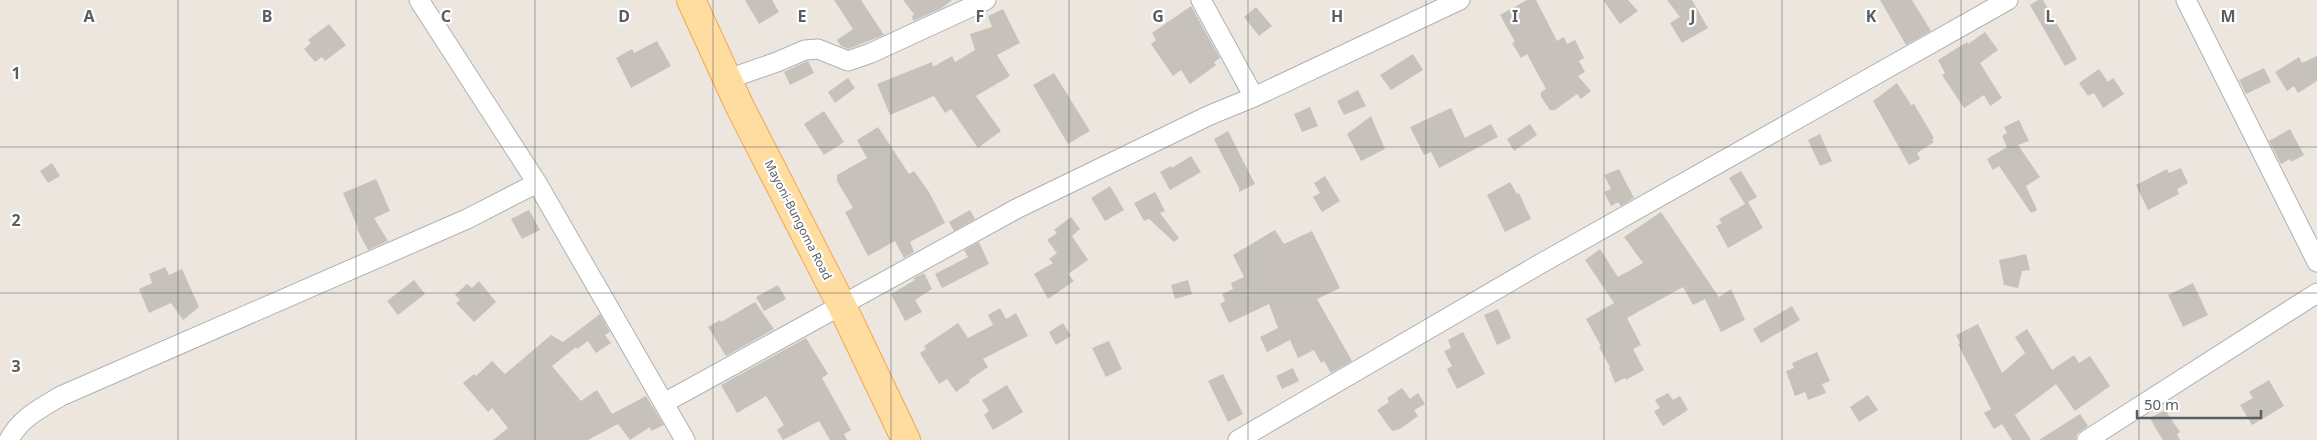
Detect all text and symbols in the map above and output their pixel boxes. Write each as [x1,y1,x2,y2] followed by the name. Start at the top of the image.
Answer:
[83,5,95,27] text: A
[262,5,272,27] text: B
[441,5,451,27] text: C
[618,5,630,27] text: D
[798,5,807,27] text: E
[976,5,984,27] text: F
[1152,5,1164,27] text: G
[1331,5,1343,27] text: H
[1512,5,1518,27] text: I
[1688,5,1696,27] text: J
[1866,5,1877,27] text: K
[2046,5,2055,27] text: L
[2220,5,2236,27] text: M
[11,62,21,84] text: 1
[761,157,836,283] street label: Mayoni-Bungoma Road
[11,209,21,231] text: 2
[11,355,21,377] text: 3
[2137,388,2261,420] scale bar
[2144,394,2179,414] text: 50 m

